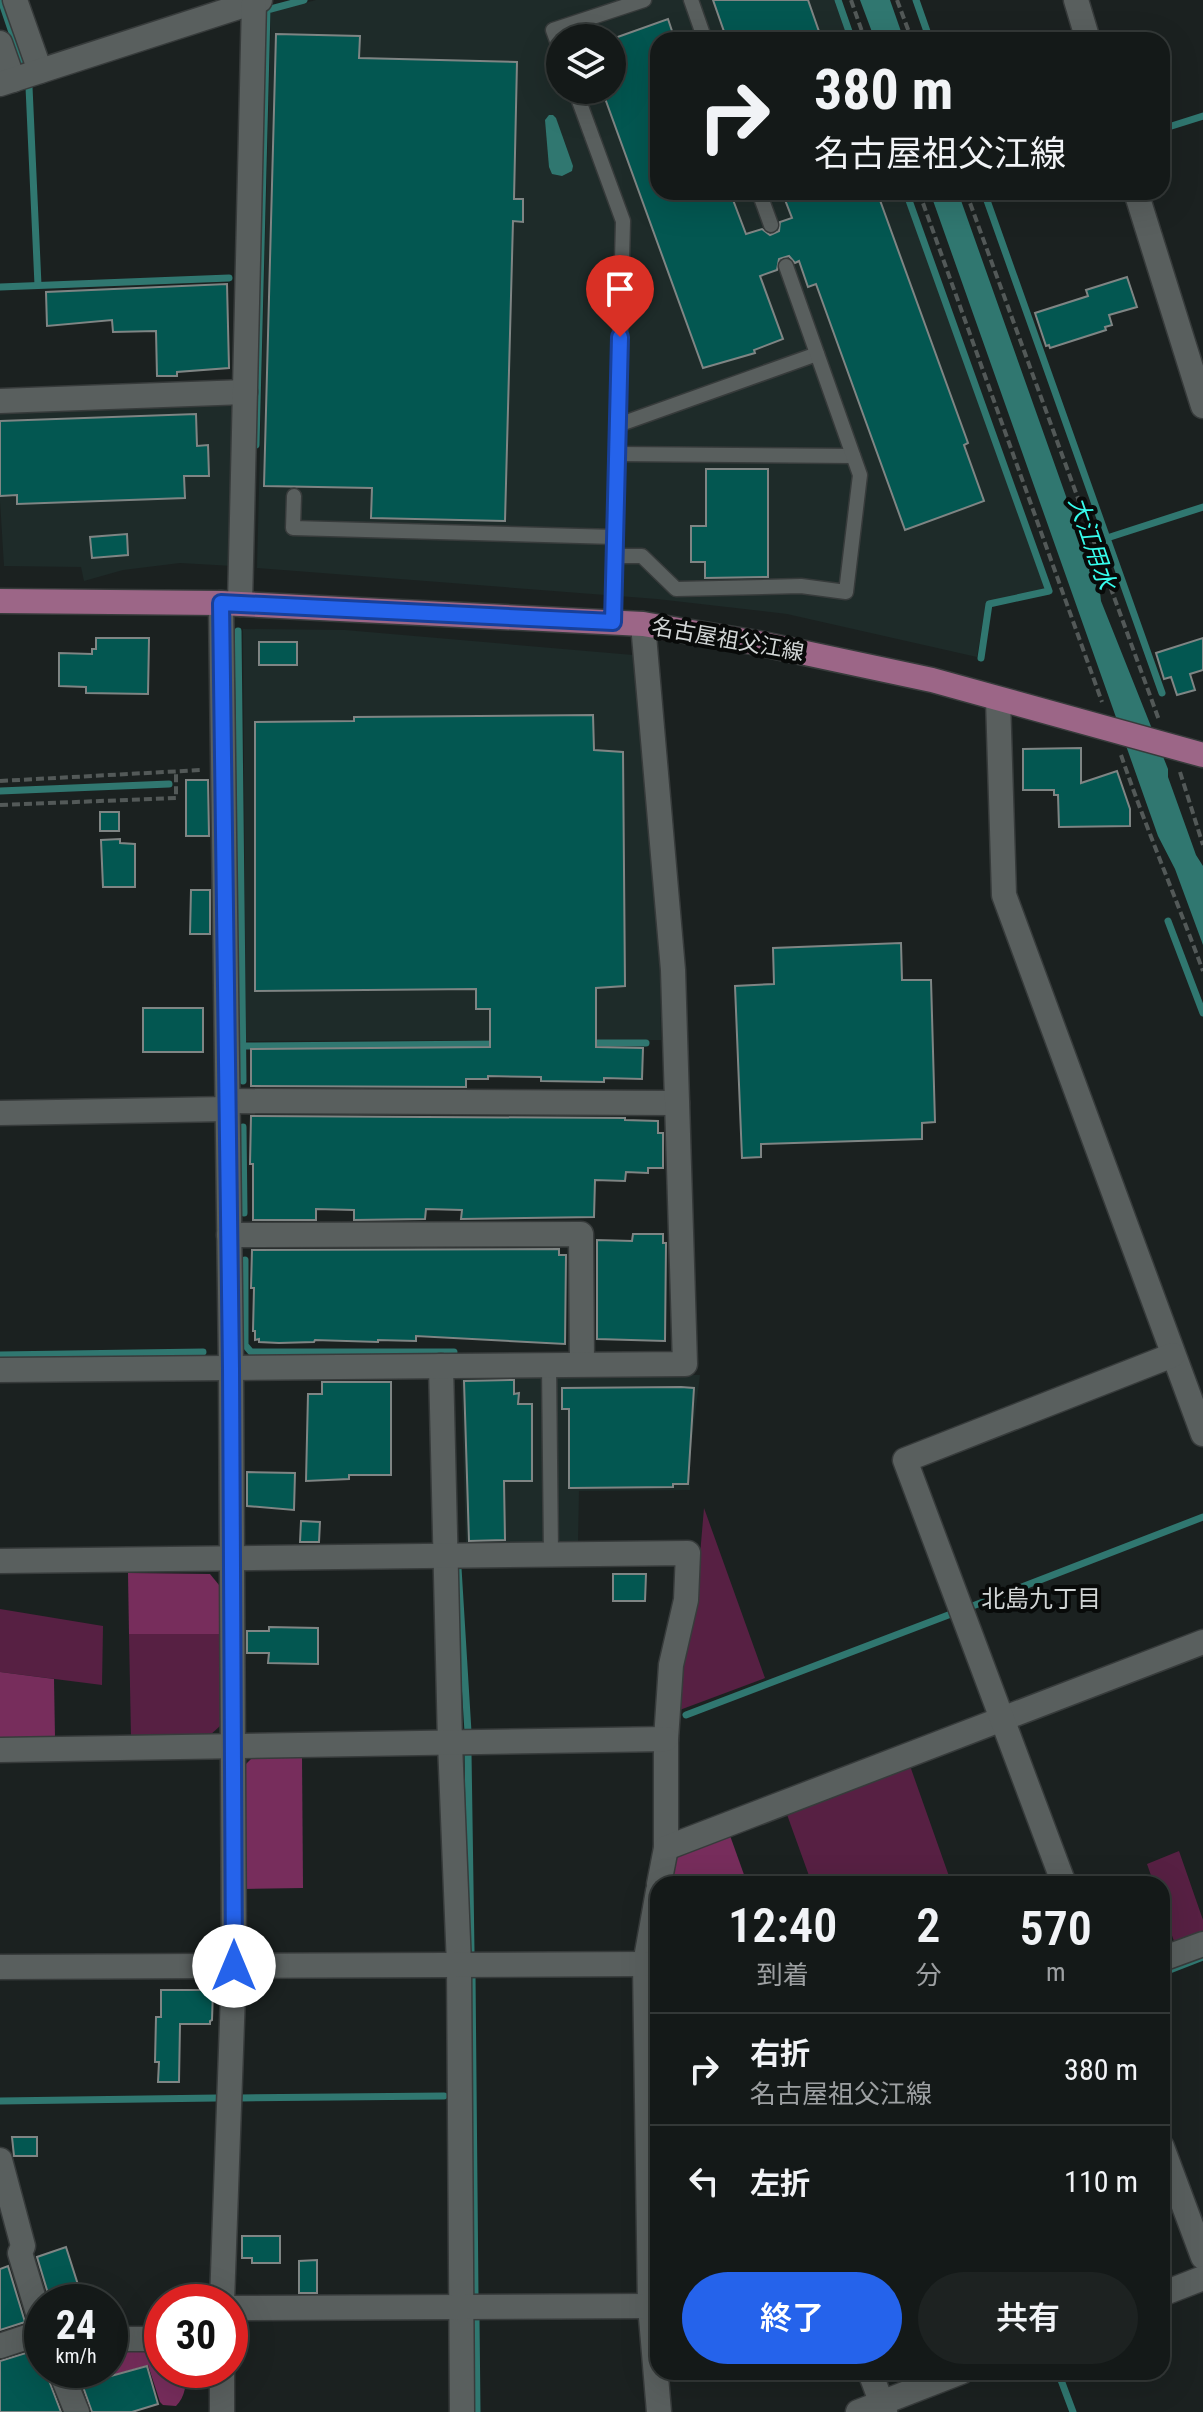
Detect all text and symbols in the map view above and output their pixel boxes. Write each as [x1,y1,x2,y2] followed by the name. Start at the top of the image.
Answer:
[546,24,626,104] map controls
[546,24,626,104] button: layers
[814,57,953,123] text: 380 m
[682,64,786,168] icon: right
[814,133,1066,175] text: 名古屋祖父江線
[586,255,654,337] pin
[598,267,642,311] icon: arrive
[1063,493,1122,596] water label: 大江用水
[650,614,806,665] street label: 名古屋祖父江線
[981,1585,1101,1613] district label: 北島九丁目
[728,1897,837,1954] text: 12:40
[916,1897,940,1954] text: 2
[1020,1900,1092,1957] text: 570
[192,1924,276,2008] position arrow
[1046,1957,1066,1987] text: m
[757,1960,809,1990] text: 到着
[915,1960,941,1990] text: 分
[750,2036,810,2071] text: 右折
[682,2047,726,2091] icon: right
[1064,2052,1138,2087] text: 380 m
[750,2079,932,2109] text: 名古屋祖父江線
[682,2159,726,2203] icon: left
[1064,2164,1138,2199] text: 110 m
[750,2166,810,2201] text: 左折
[682,2272,902,2364] button: 終了
[918,2272,1138,2364] button: 共有
[144,2284,248,2388] speed limit sign: 30
[56,2302,96,2349] text: 24
[55,2344,97,2368] text: km/h

